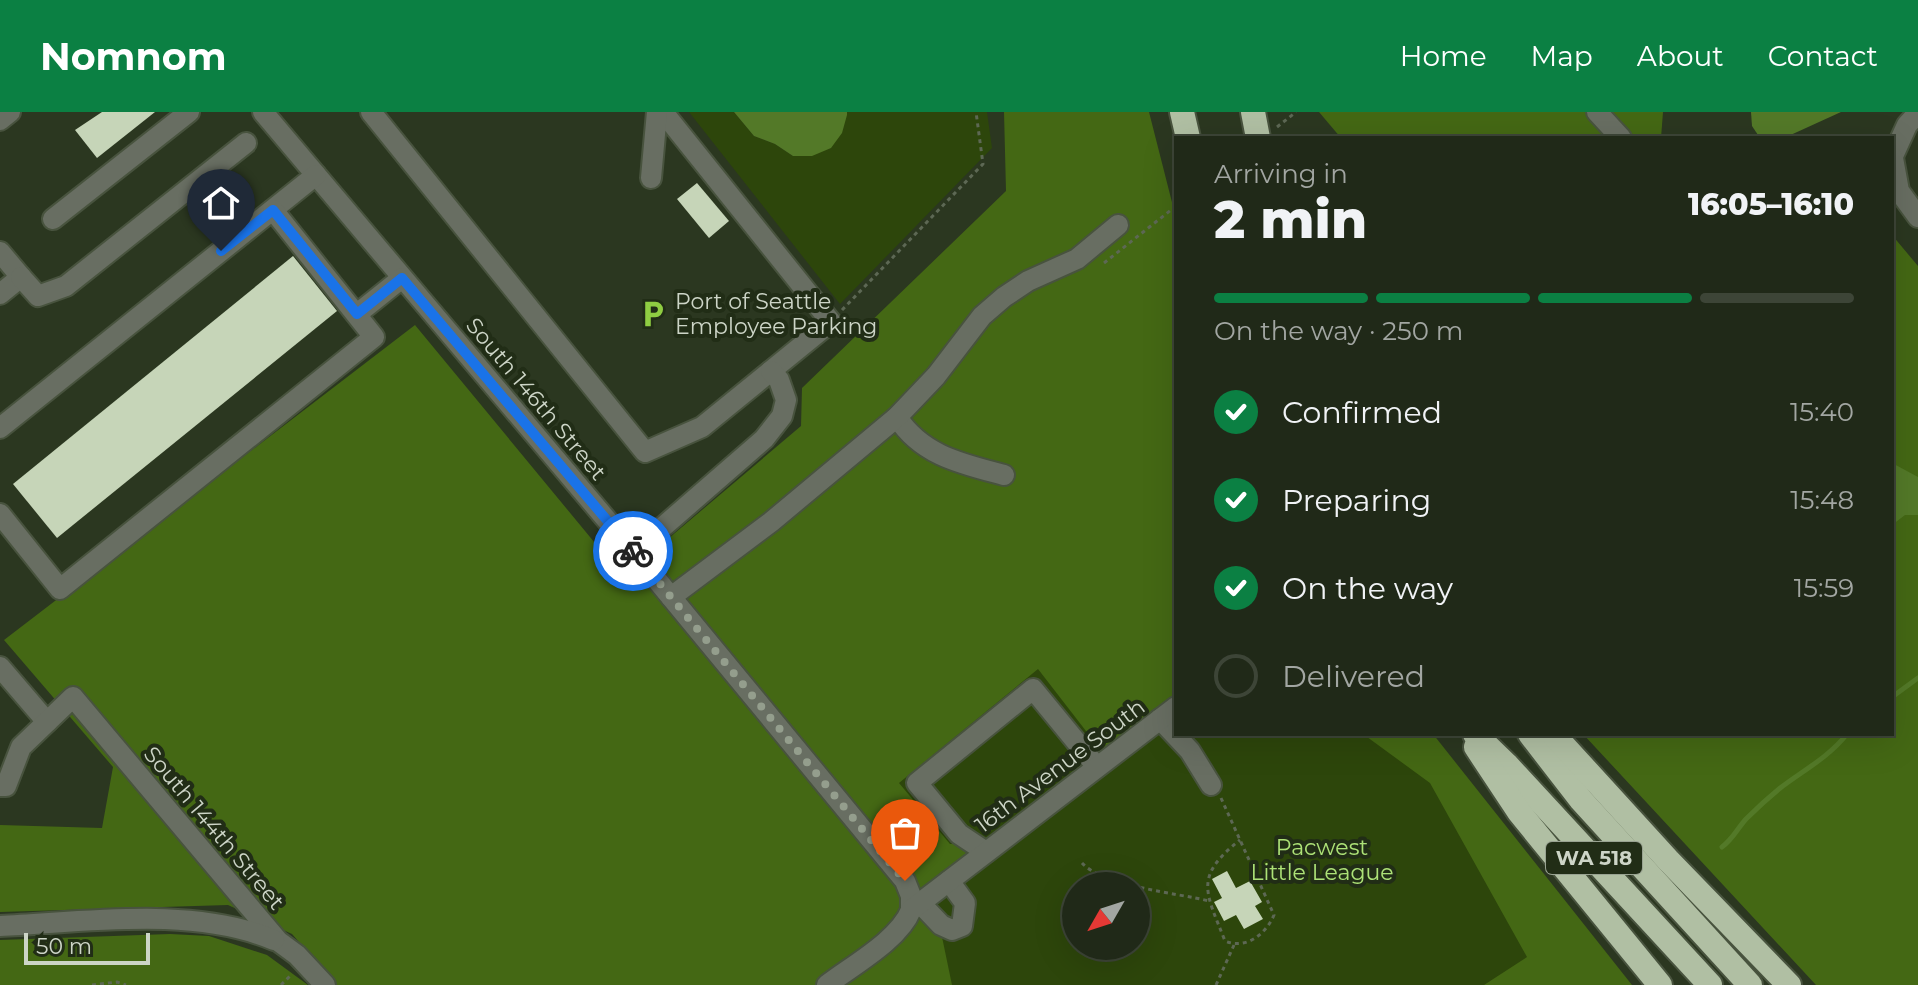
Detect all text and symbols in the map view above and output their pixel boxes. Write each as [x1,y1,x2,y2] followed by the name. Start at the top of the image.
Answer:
[40,33,227,80] text: Nomnom
[1400,39,1487,73] text: Home
[1531,39,1593,73] text: Map
[1637,39,1724,73] text: About
[1768,39,1878,73] text: Contact
[1214,158,1348,190] text: Arriving in
[187,169,255,251] pin
[199,181,243,225] icon: home
[1688,186,1854,223] text: 16:05–16:10
[1214,188,1367,251] text: 2 min
[675,288,877,340] place label: Port of Seattle Employee Parking
[638,299,668,329] parking icon: Port of Seattle Employee Parking
[460,312,612,486] street label: South 146th Street
[1214,315,1463,347] text: On the way · 250 m
[1214,390,1258,434] icon: check
[1282,394,1442,431] text: Confirmed
[1790,396,1854,428] text: 15:40
[1214,478,1258,522] icon: check
[1282,482,1431,519] text: Preparing
[1790,484,1854,516] text: 15:48
[593,511,673,591] courier
[611,529,655,573] icon: bike
[1214,566,1258,610] icon: check
[1282,570,1453,607] text: On the way
[1794,572,1854,604] text: 15:59
[1282,658,1425,695] text: Delivered
[970,693,1150,839] street label: 16th Avenue South
[138,741,290,915] street label: South 144th Street
[871,799,939,881] pin
[883,811,927,855] icon: bag
[1250,834,1394,886] park label: Pacwest Little League
[1546,842,1642,874] road number: WA 518
[1062,872,1150,960] north arrow
[1062,872,1150,960] map controls
[24,929,150,965] scale bar
[36,933,92,960] text: 50 m

